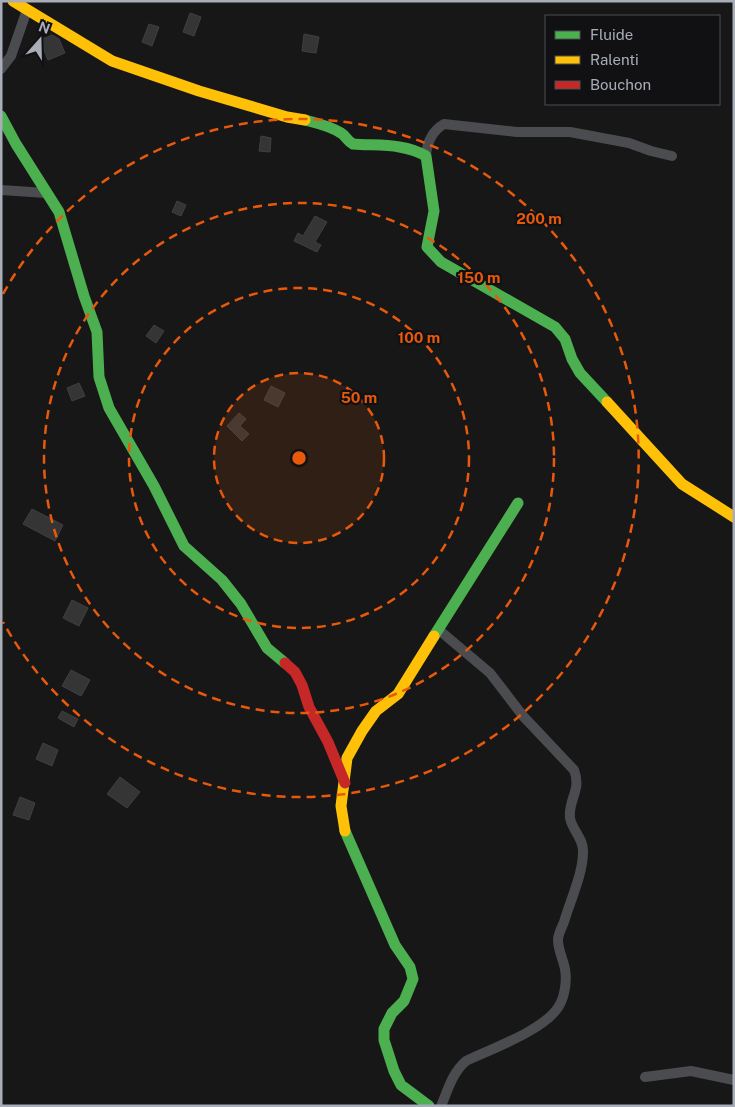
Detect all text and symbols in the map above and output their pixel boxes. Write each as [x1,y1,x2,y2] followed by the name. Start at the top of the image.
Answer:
[15,15,65,65] north arrow
[545,15,720,105] legend
[37,18,52,37] text: N
[590,26,633,43] text: Fluide
[590,51,639,68] text: Ralenti
[590,76,651,93] text: Bouchon
[516,210,562,227] text: 200 m
[457,269,501,286] text: 150 m
[398,329,440,346] text: 100 m
[341,389,377,406] text: 50 m
[290,449,308,467] centre of rings

